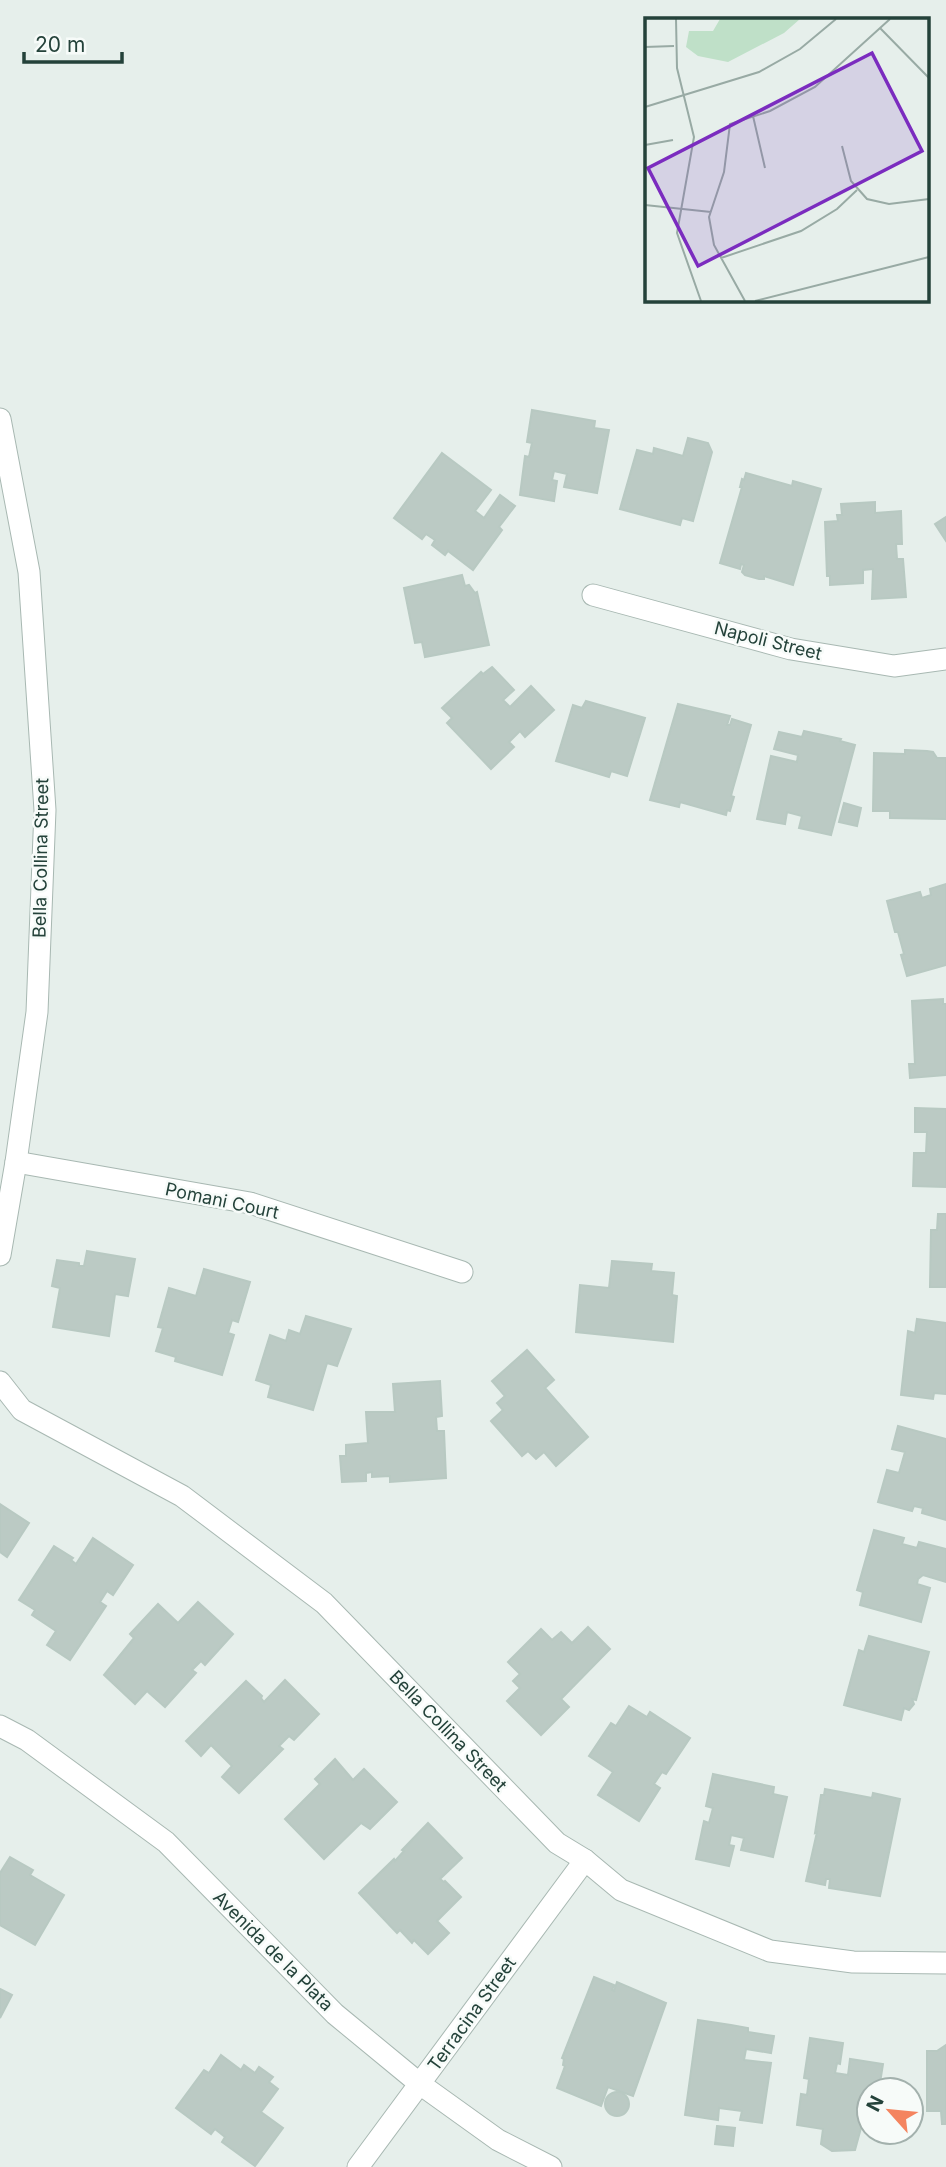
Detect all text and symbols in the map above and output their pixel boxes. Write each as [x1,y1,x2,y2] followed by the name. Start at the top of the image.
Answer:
[645,18,928,301] inset map
[24,21,122,65] scale bar
[35,32,85,57] text: 20 m
[712,617,824,664] street label: Napoli Street
[29,778,52,938] street label: Bella Collina Street
[163,1178,281,1223] street label: Pomani Court
[385,1666,511,1795] street label: Bella Collina Street
[209,1886,338,2015] street label: Avenida de la Plata
[423,1952,520,2075] street label: Terracina Street
[855,2076,925,2146] north arrow
[862,2092,889,2115] text: N

